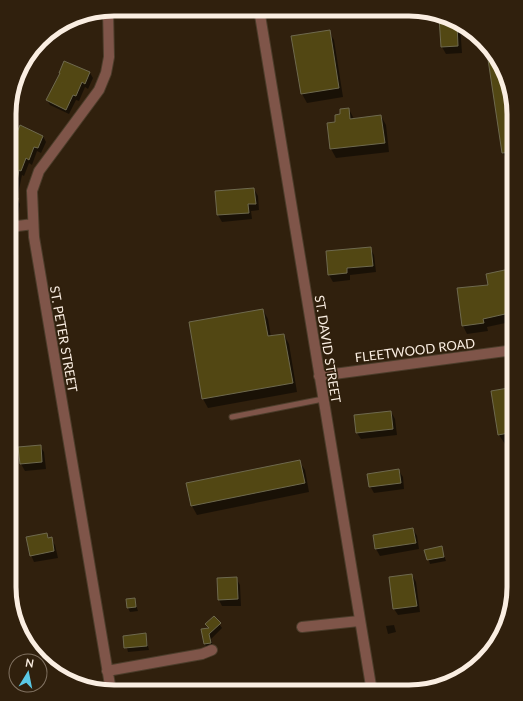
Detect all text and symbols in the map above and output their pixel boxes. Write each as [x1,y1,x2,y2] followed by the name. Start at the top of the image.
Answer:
[47,285,81,394] street label: ST. PETER STREET
[312,294,344,404] street label: ST. DAVID STREET
[354,335,476,365] street label: FLEETWOOD ROAD
[8,653,48,693] north arrow
[25,656,35,670] text: N

